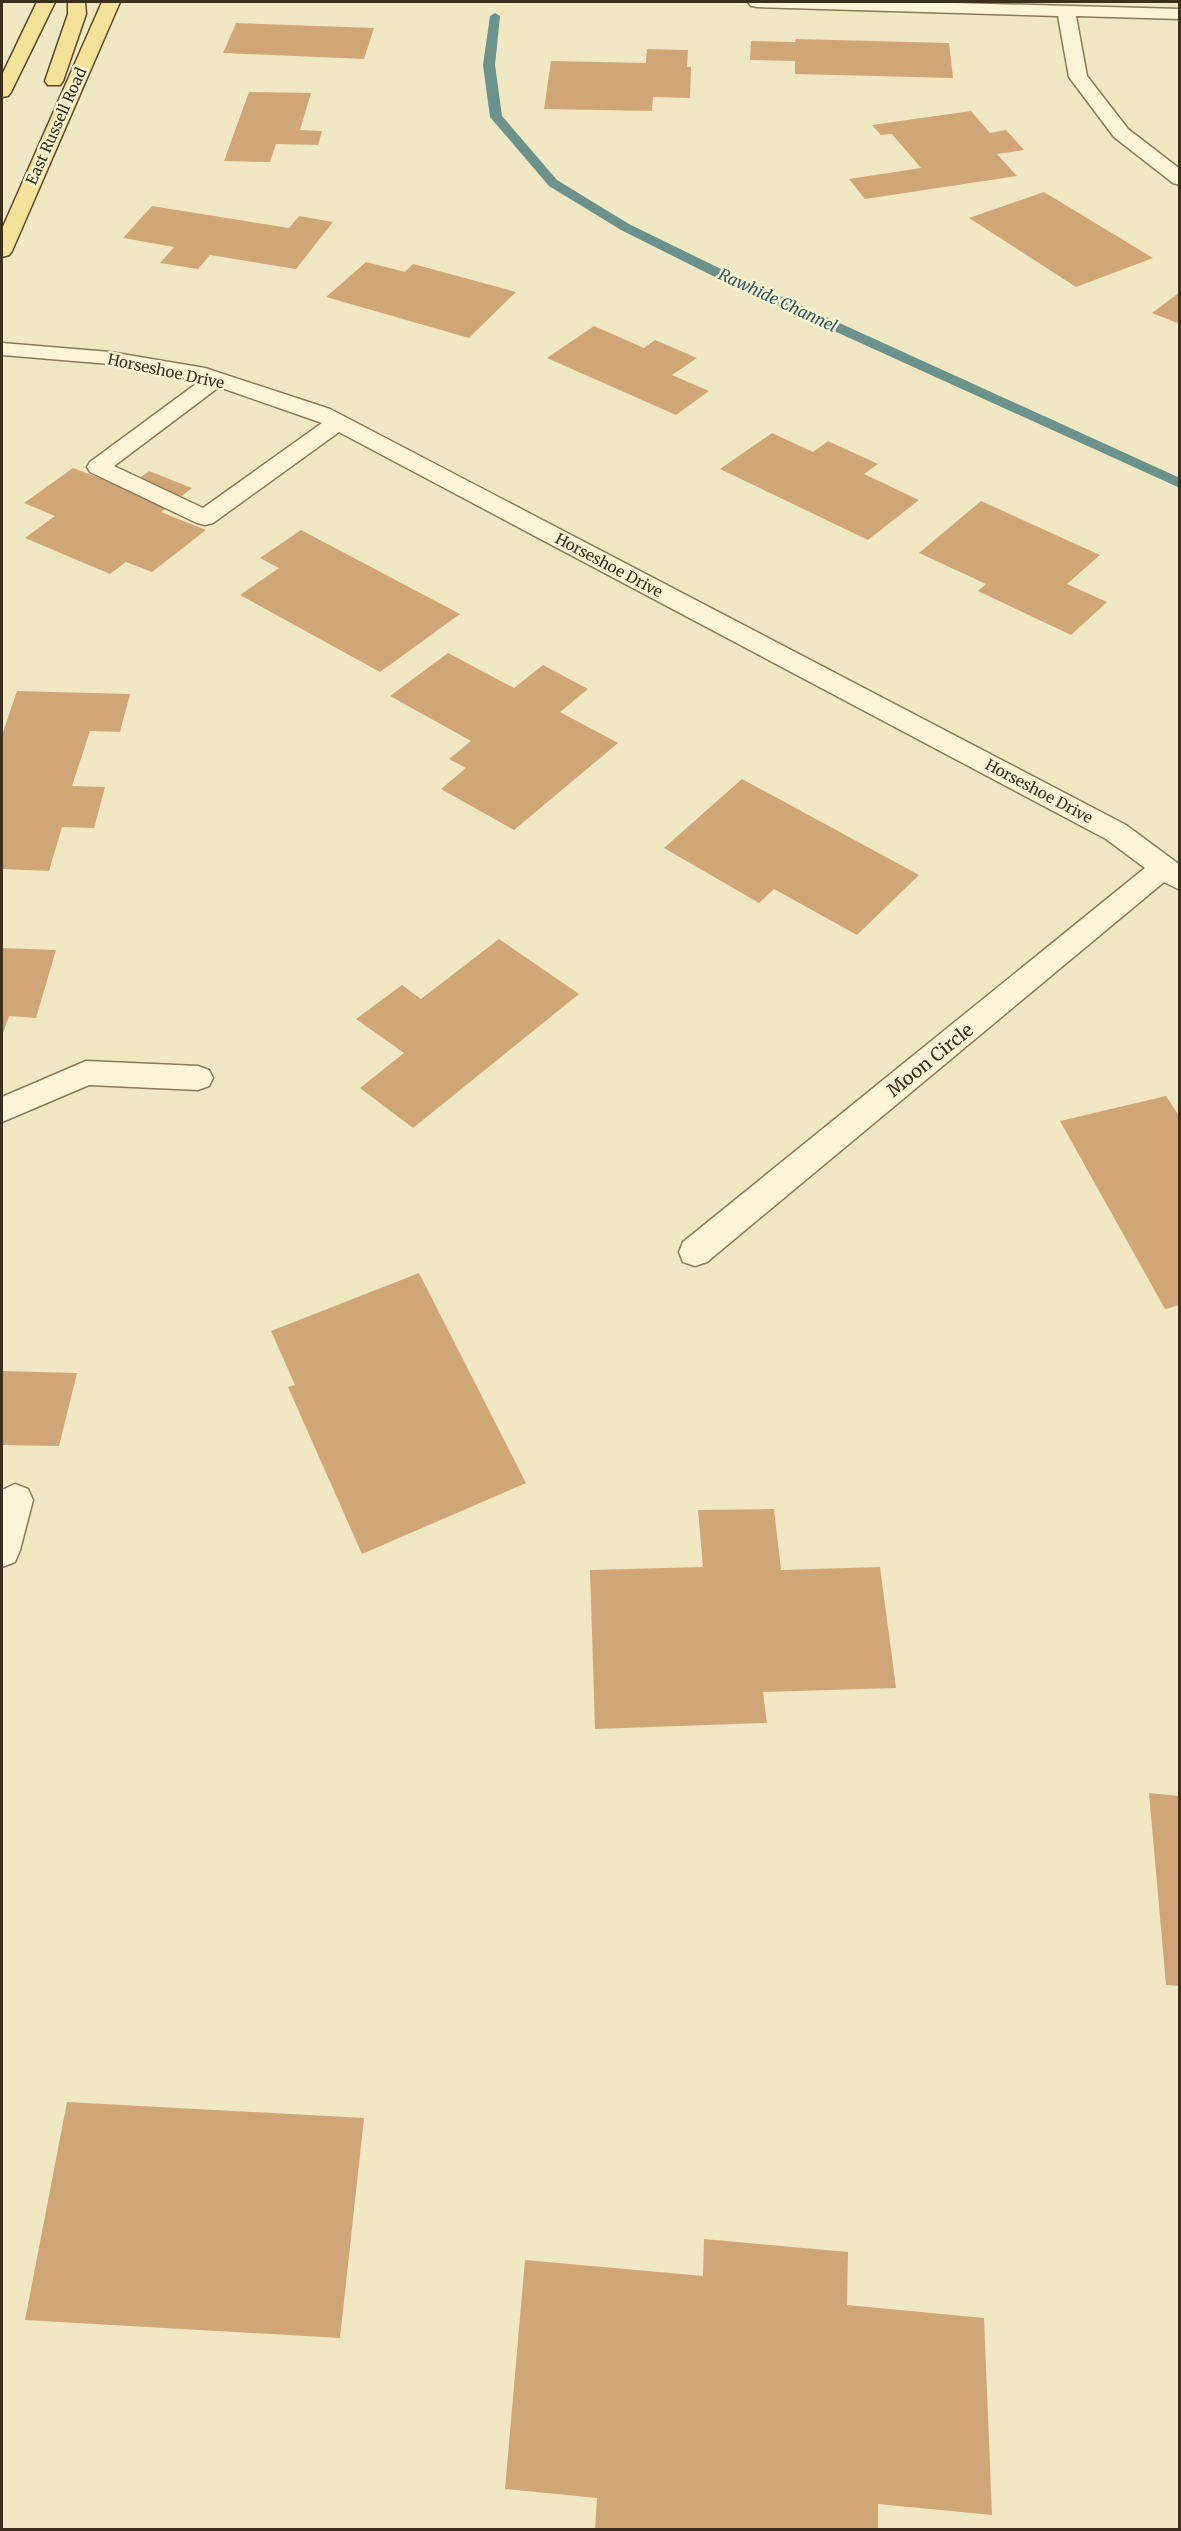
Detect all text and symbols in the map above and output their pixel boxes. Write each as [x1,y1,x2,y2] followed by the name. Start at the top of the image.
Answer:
[22,64,90,188] street label: East Russell Road
[716,264,841,336] water label: Rawhide Channel
[106,349,226,393] street label: Horseshoe Drive
[552,529,666,601] street label: Horseshoe Drive
[982,755,1096,827] street label: Horseshoe Drive
[882,1018,978,1102] street label: Moon Circle

